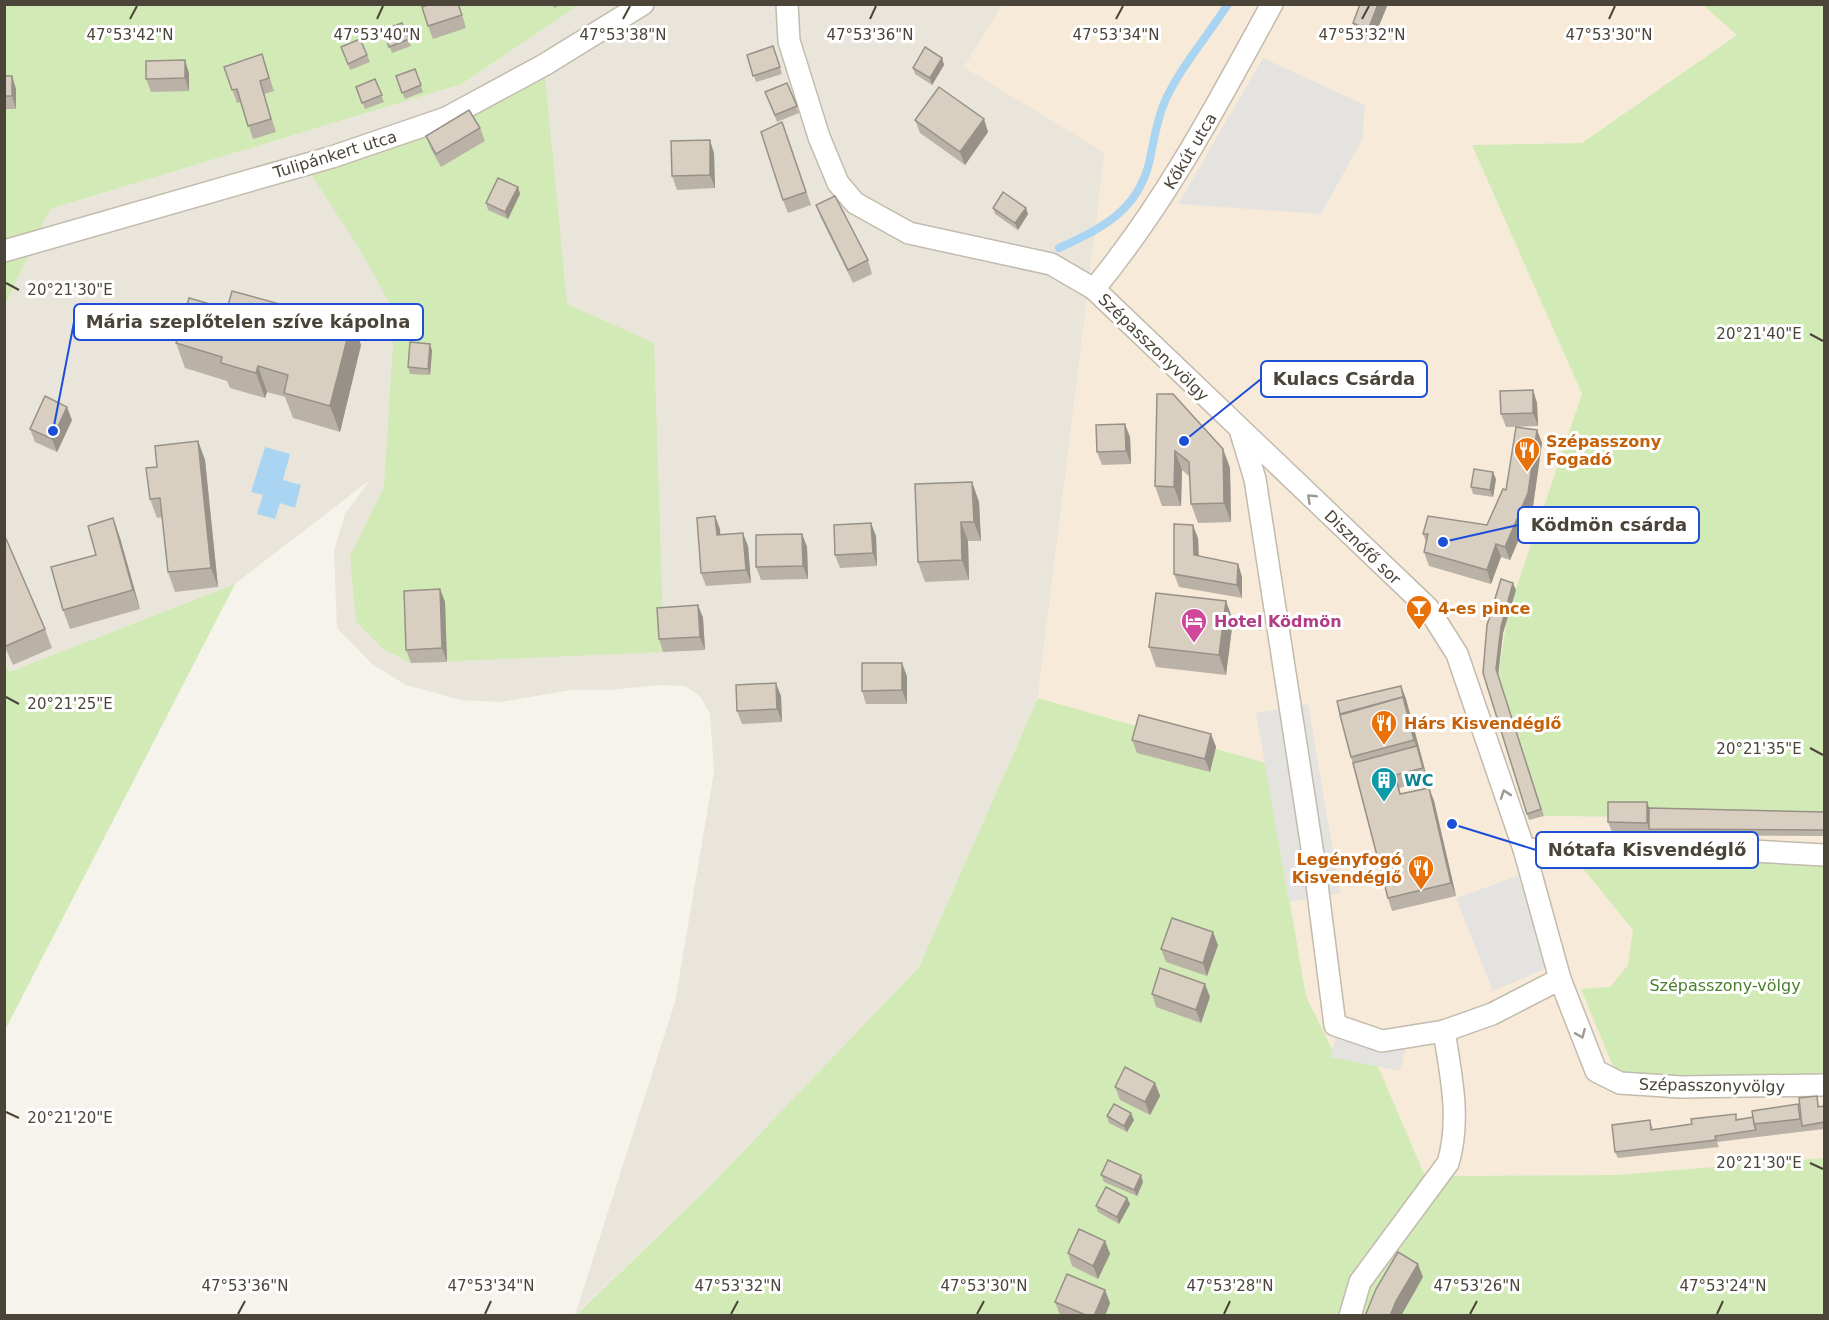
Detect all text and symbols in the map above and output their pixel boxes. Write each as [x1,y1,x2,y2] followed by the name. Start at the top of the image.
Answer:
[86,26,174,44] text: 47°53'42"N
[333,26,421,44] text: 47°53'40"N
[579,26,667,44] text: 47°53'38"N
[826,26,914,44] text: 47°53'36"N
[1072,26,1160,44] text: 47°53'34"N
[1318,26,1406,44] text: 47°53'32"N
[1565,26,1653,44] text: 47°53'30"N
[1160,110,1221,193] street label: Kőkút utca
[270,127,399,183] street label: Tulipánkert utca
[27,281,113,299] text: 20°21'30"E
[1094,290,1213,405] street label: Szépasszonyvölgy
[74,304,423,340] callout: Mária szeplőtelen szíve kápolna
[86,311,410,332] text: Mária szeplőtelen szíve kápolna
[1716,325,1802,343] text: 20°21'40"E
[1261,361,1427,397] callout: Kulacs Csárda
[1273,368,1415,389] text: Kulacs Csárda
[1546,432,1662,469] place label: Szépasszony Fogadó
[1512,435,1542,473] restaurant icon: Szépasszony Fogadó
[1308,494,1318,505] one-way arrow
[1321,506,1405,589] street label: Disznófő sor
[1518,507,1699,543] callout: Ködmön csárda
[1531,514,1687,535] text: Ködmön csárda
[1404,593,1434,631] bar icon: 4-es pince
[1438,599,1531,618] place label: 4-es pince
[1179,606,1209,644] hotel icon: Hotel Ködmön
[1214,612,1342,631] place label: Hotel Ködmön
[27,695,113,713] text: 20°21'25"E
[1369,708,1399,746] restaurant icon: Hárs Kisvendéglő
[1404,714,1561,733] place label: Hárs Kisvendéglő
[1716,740,1802,758] text: 20°21'35"E
[1369,765,1399,803] building icon: WC
[1404,771,1433,790] place label: WC
[1500,789,1513,800] one-way arrow
[1536,832,1758,868] callout: Nótafa Kisvendéglő
[1548,839,1746,860] text: Nótafa Kisvendéglő
[1292,850,1402,887] place label: Legényfogó Kisvendéglő
[1406,853,1436,891] restaurant icon: Legényfogó Kisvendéglő
[1649,976,1801,995] park label: Szépasszony-völgy
[1574,1028,1586,1039] one-way arrow
[1639,1075,1785,1096] street label: Szépasszonyvölgy
[27,1109,113,1127] text: 20°21'20"E
[1716,1154,1802,1172] text: 20°21'30"E
[201,1277,289,1295] text: 47°53'36"N
[447,1277,535,1295] text: 47°53'34"N
[694,1277,782,1295] text: 47°53'32"N
[940,1277,1028,1295] text: 47°53'30"N
[1186,1277,1274,1295] text: 47°53'28"N
[1433,1277,1521,1295] text: 47°53'26"N
[1679,1277,1767,1295] text: 47°53'24"N

